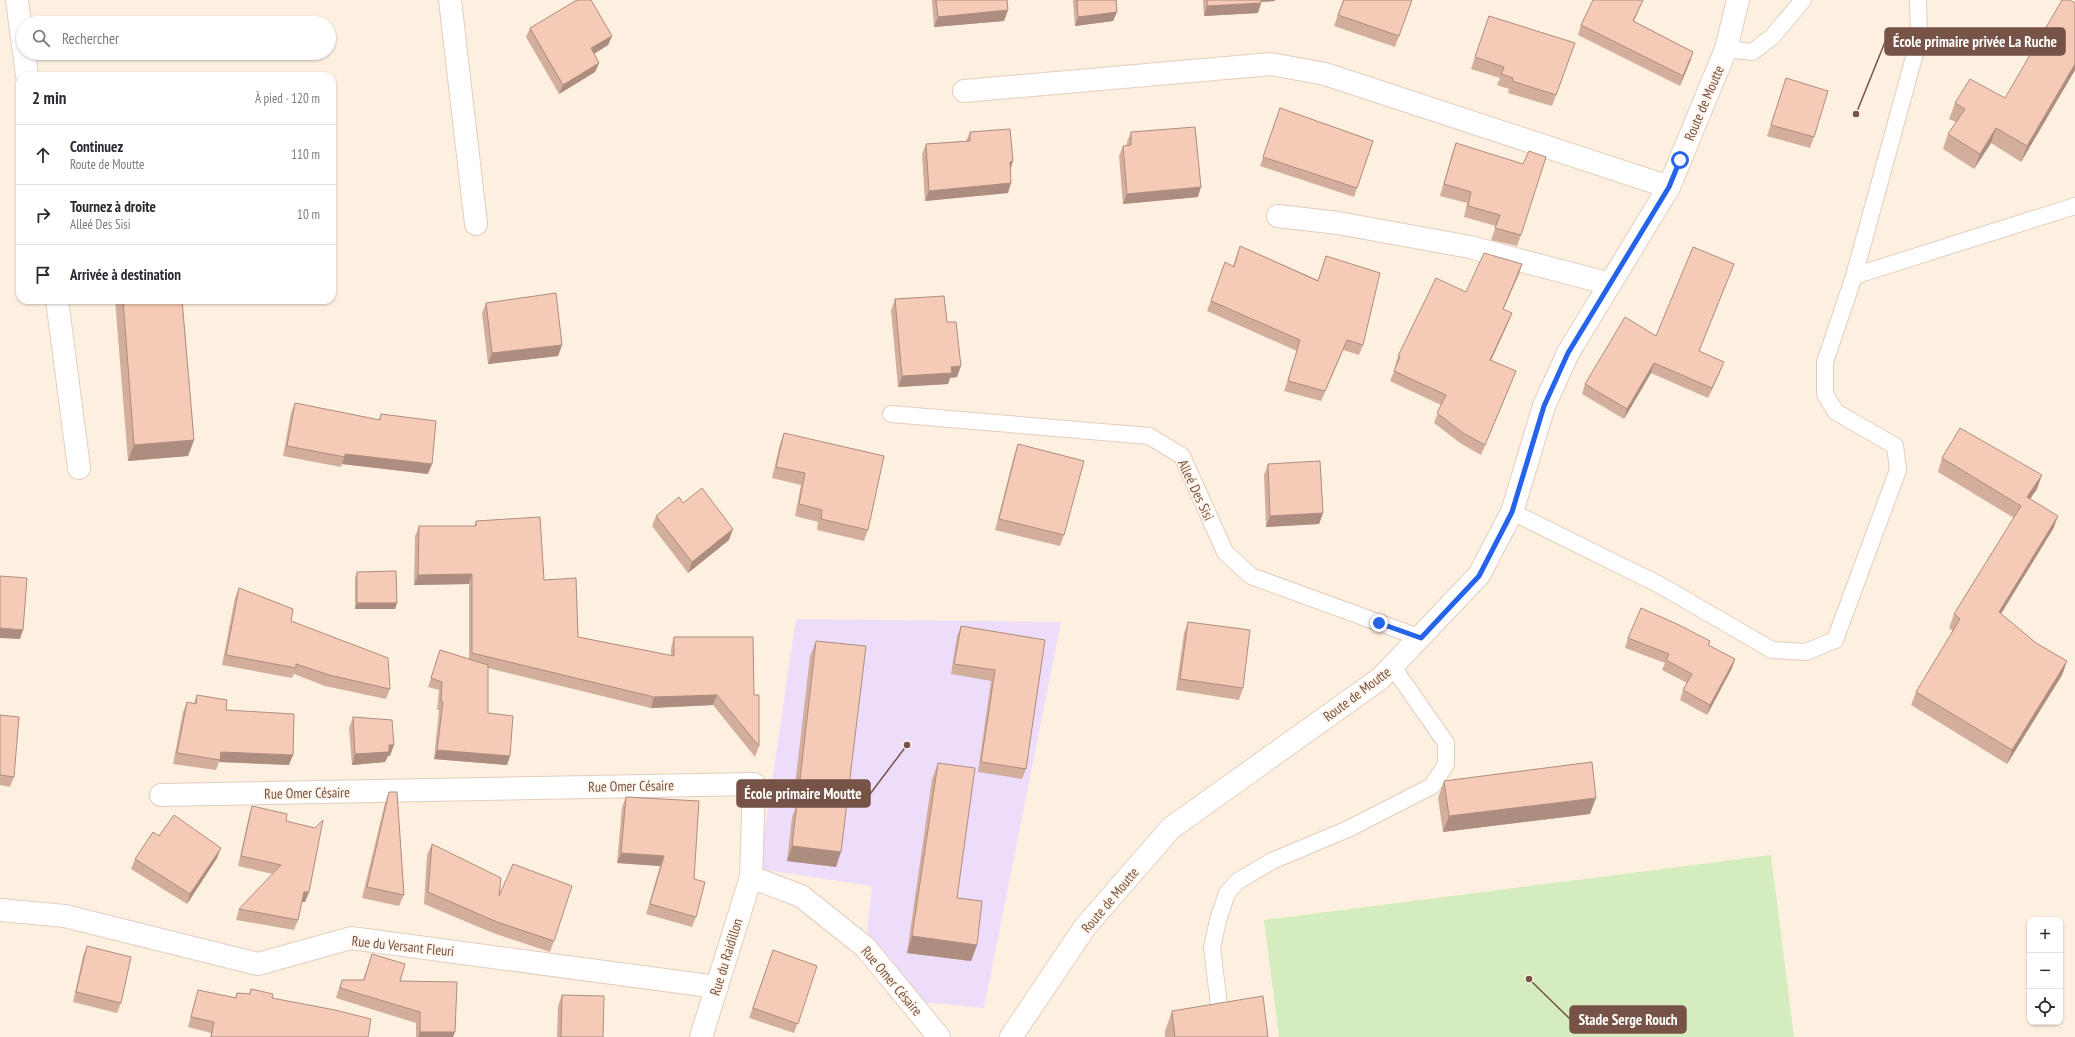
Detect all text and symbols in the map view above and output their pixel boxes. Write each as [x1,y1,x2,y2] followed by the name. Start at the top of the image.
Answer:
[16,16,336,60] search box
[30,27,52,49] icon: search
[1885,28,2065,55] callout: École primaire privée La Ruche
[62,29,119,48] text: Rechercher
[1893,32,2057,51] text: École primaire privée La Ruche
[1680,62,1728,143] street label: Route de Moutte
[32,87,66,109] text: 2 min
[255,90,320,107] text: À pied · 120 m
[70,137,123,156] text: Continuez
[32,144,54,166] icon: ahead
[291,146,320,163] text: 110 m
[1671,151,1689,169] route start
[70,156,144,173] text: Route de Moutte
[70,197,156,216] text: Tournez à droite
[32,204,54,226] icon: right
[297,206,320,223] text: 10 m
[70,216,131,233] text: Alleé Des Sisi
[32,264,54,286] icon: arrive
[70,265,181,284] text: Arrivée à destination
[1174,457,1218,523] street label: Alleé Des Sisi
[1370,614,1388,632] route end
[1320,663,1395,725] street label: Route de Moutte
[588,776,674,796] street label: Rue Omer Césaire
[737,780,870,807] callout: École primaire Moutte
[264,783,350,803] street label: Rue Omer Césaire
[744,784,862,803] text: École primaire Moutte
[1077,863,1143,936] street label: Route de Moutte
[706,916,746,998] street label: Rue du Raidillon
[2027,917,2063,1025] map controls
[2027,917,2063,953] button: +
[351,932,455,960] street label: Rue du Versant Fleuri
[858,942,927,1020] street label: Rue Omer Césaire
[2027,953,2063,989] button: −
[2027,989,2063,1025] button: locate
[1570,1006,1686,1033] callout: Stade Serge Rouch
[1578,1010,1678,1029] text: Stade Serge Rouch

